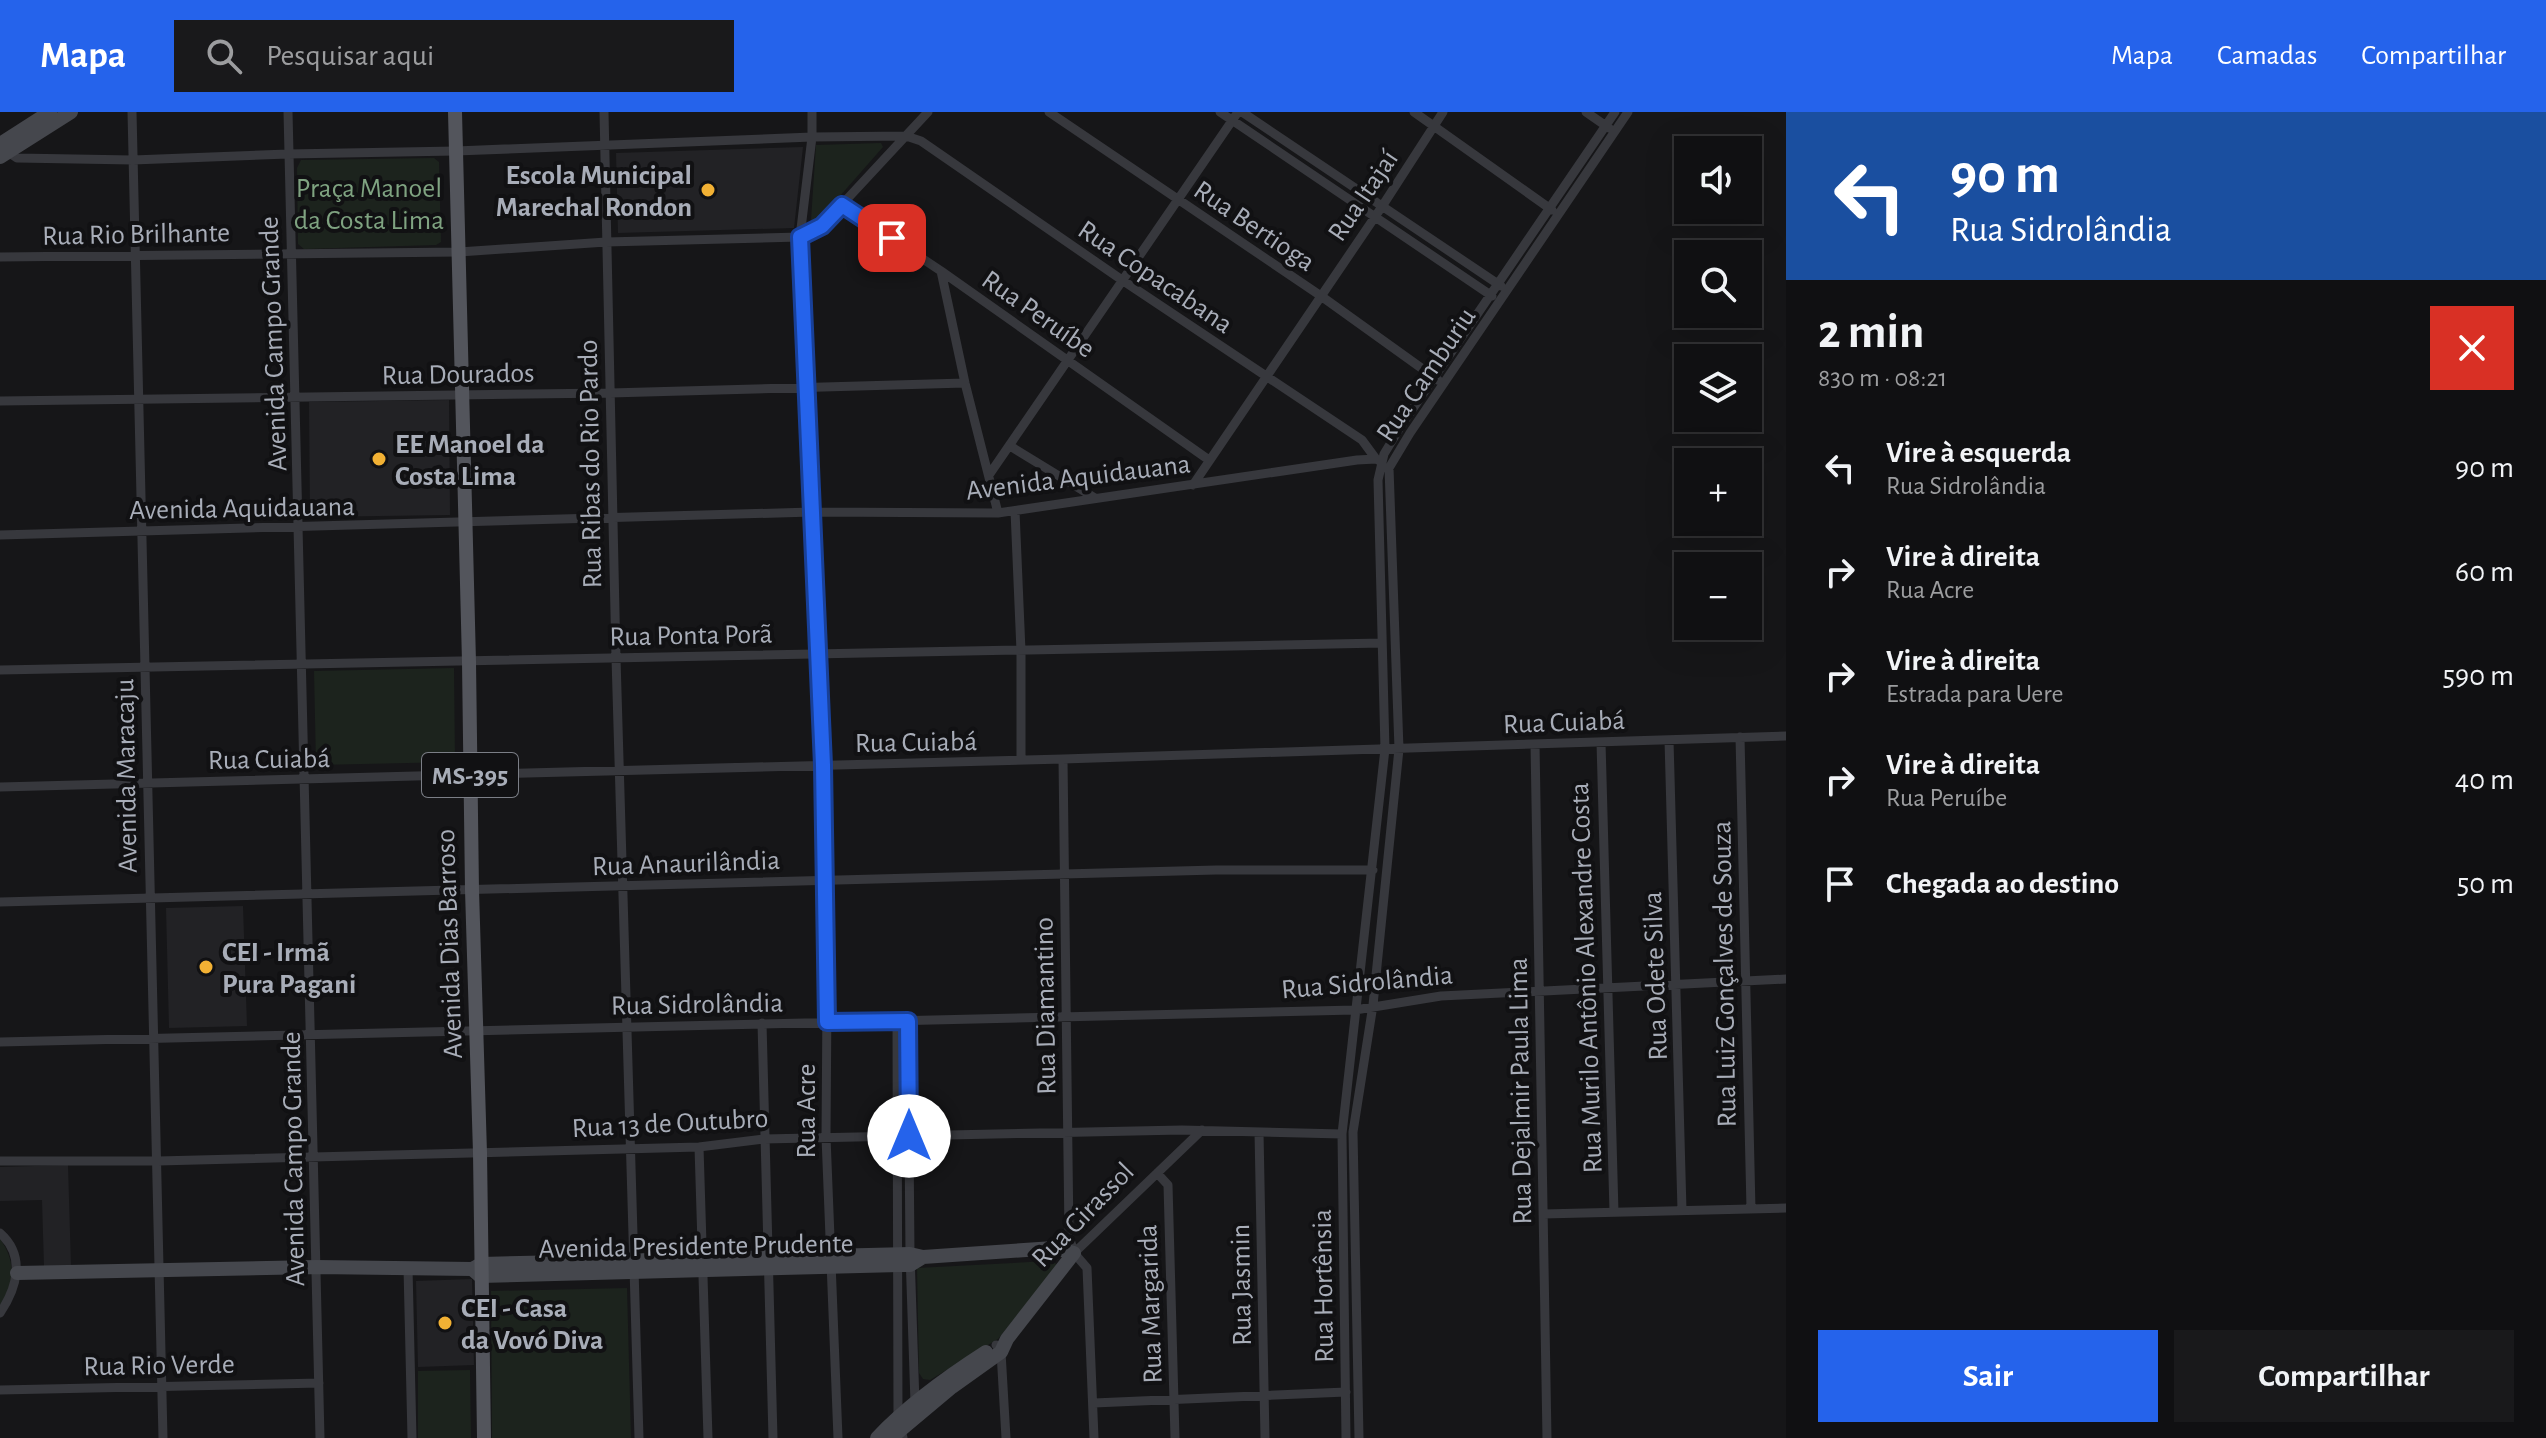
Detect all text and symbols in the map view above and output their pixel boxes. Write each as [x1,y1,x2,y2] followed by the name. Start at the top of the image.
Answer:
[174,20,734,92] search box
[202,34,246,78] icon: search
[40,37,126,75] text: Mapa
[266,41,434,71] text: Pesquisar aqui
[2111,42,2173,70] text: Mapa
[2217,42,2317,70] text: Camadas
[2361,42,2506,70] text: Compartilhar
[1674,136,1762,640] map controls
[1674,136,1762,224] button: sound
[1818,144,1922,248] icon: left
[1323,145,1404,247] street label: Rua Itajaí
[1950,147,2060,203] text: 90 m
[496,162,692,222] place label: Escola Municipal Marechal Rondon
[294,175,444,235] park label: Praça Manoel da Costa Lima
[1188,176,1319,277] street label: Rua Bertioga
[699,181,717,199] marker: Escola Municipal Marechal Rondon
[858,204,926,272] pin
[1950,212,2172,248] text: Rua Sidrolândia
[256,216,292,472] street label: Avenida Campo Grande
[870,216,914,260] icon: arrive
[1073,216,1237,340] street label: Rua Copacabana
[42,219,230,251] street label: Rua Rio Brilhante
[1674,240,1762,328] button: search
[976,266,1099,364] street label: Rua Peruíbe
[1372,303,1482,447] street label: Rua Camburiu
[2430,306,2514,390] button: close
[1818,309,1925,357] text: 2 min
[575,339,607,589] street label: Rua Ribas do Rio Pardo
[1674,344,1762,432] button: layers
[381,360,535,390] street label: Rua Dourados
[1818,365,1947,391] text: 830 m · 08:21
[395,431,545,491] place label: EE Manoel da Costa Lima
[1886,438,2071,468] text: Vire à esquerda
[1818,446,1862,490] icon: left
[1674,448,1762,536] button: +
[370,450,388,468] marker: EE Manoel da Costa Lima
[964,450,1192,506] street label: Avenida Aquidauana
[2455,453,2514,483] text: 90 m
[1886,473,2046,499] text: Rua Sidrolândia
[129,493,355,525] street label: Avenida Aquidauana
[1886,542,2040,572] text: Vire à direita
[1818,550,1862,594] icon: right
[1674,552,1762,640] button: −
[2455,557,2514,587] text: 60 m
[1886,577,1974,603] text: Rua Acre
[609,621,773,651] street label: Rua Ponta Porã
[1886,646,2040,676] text: Vire à direita
[1818,654,1862,698] icon: right
[2443,661,2514,691] text: 590 m
[111,678,143,873] street label: Avenida Maracaju
[1886,681,2064,707] text: Estrada para Uere
[1502,707,1626,739] street label: Rua Cuiabá
[855,728,977,758] street label: Rua Cuiabá
[208,745,330,775] street label: Rua Cuiabá
[1886,750,2040,780] text: Vire à direita
[422,753,518,797] road number: MS-395
[1818,758,1862,802] icon: right
[2455,765,2514,795] text: 40 m
[1566,782,1608,1174] street label: Rua Murilo Antônio Alexandre Costa
[1886,785,2007,811] text: Rua Peruíbe
[1708,820,1742,1128] street label: Rua Luiz Gonçalves de Souza
[432,829,468,1059] street label: Avenida Dias Barroso
[592,847,781,881] street label: Rua Anaurilândia
[1818,862,1862,906] icon: arrive
[1886,869,2119,899] text: Chegada ao destino
[2457,869,2514,899] text: 50 m
[1639,891,1673,1061] street label: Rua Odete Silva
[1030,917,1062,1095] street label: Rua Diamantino
[222,939,356,999] place label: CEI - Irmã Pura Pagani
[1505,957,1537,1225] street label: Rua Dejalmir Paula Lima
[197,958,215,976] marker: CEI - Irmã Pura Pagani
[1280,962,1454,1004] street label: Rua Sidrolândia
[611,989,783,1021] street label: Rua Sidrolândia
[278,1031,310,1287] street label: Avenida Campo Grande
[793,1064,821,1158] street label: Rua Acre
[867,1094,951,1178] position arrow
[571,1105,769,1143] street label: Rua 13 de Outubro
[1027,1158,1140,1273] street label: Rua Girassol
[1309,1209,1339,1363] street label: Rua Hortênsia
[1134,1224,1168,1384] street label: Rua Margarida
[1227,1224,1257,1346] street label: Rua Jasmin
[538,1230,854,1264] street label: Avenida Presidente Prudente
[461,1295,603,1355] place label: CEI - Casa da Vovó Diva
[436,1314,454,1332] marker: CEI - Casa da Vovó Diva
[1818,1330,2158,1422] button: Sair
[2174,1330,2514,1422] button: Compartilhar
[83,1351,235,1381] street label: Rua Rio Verde

